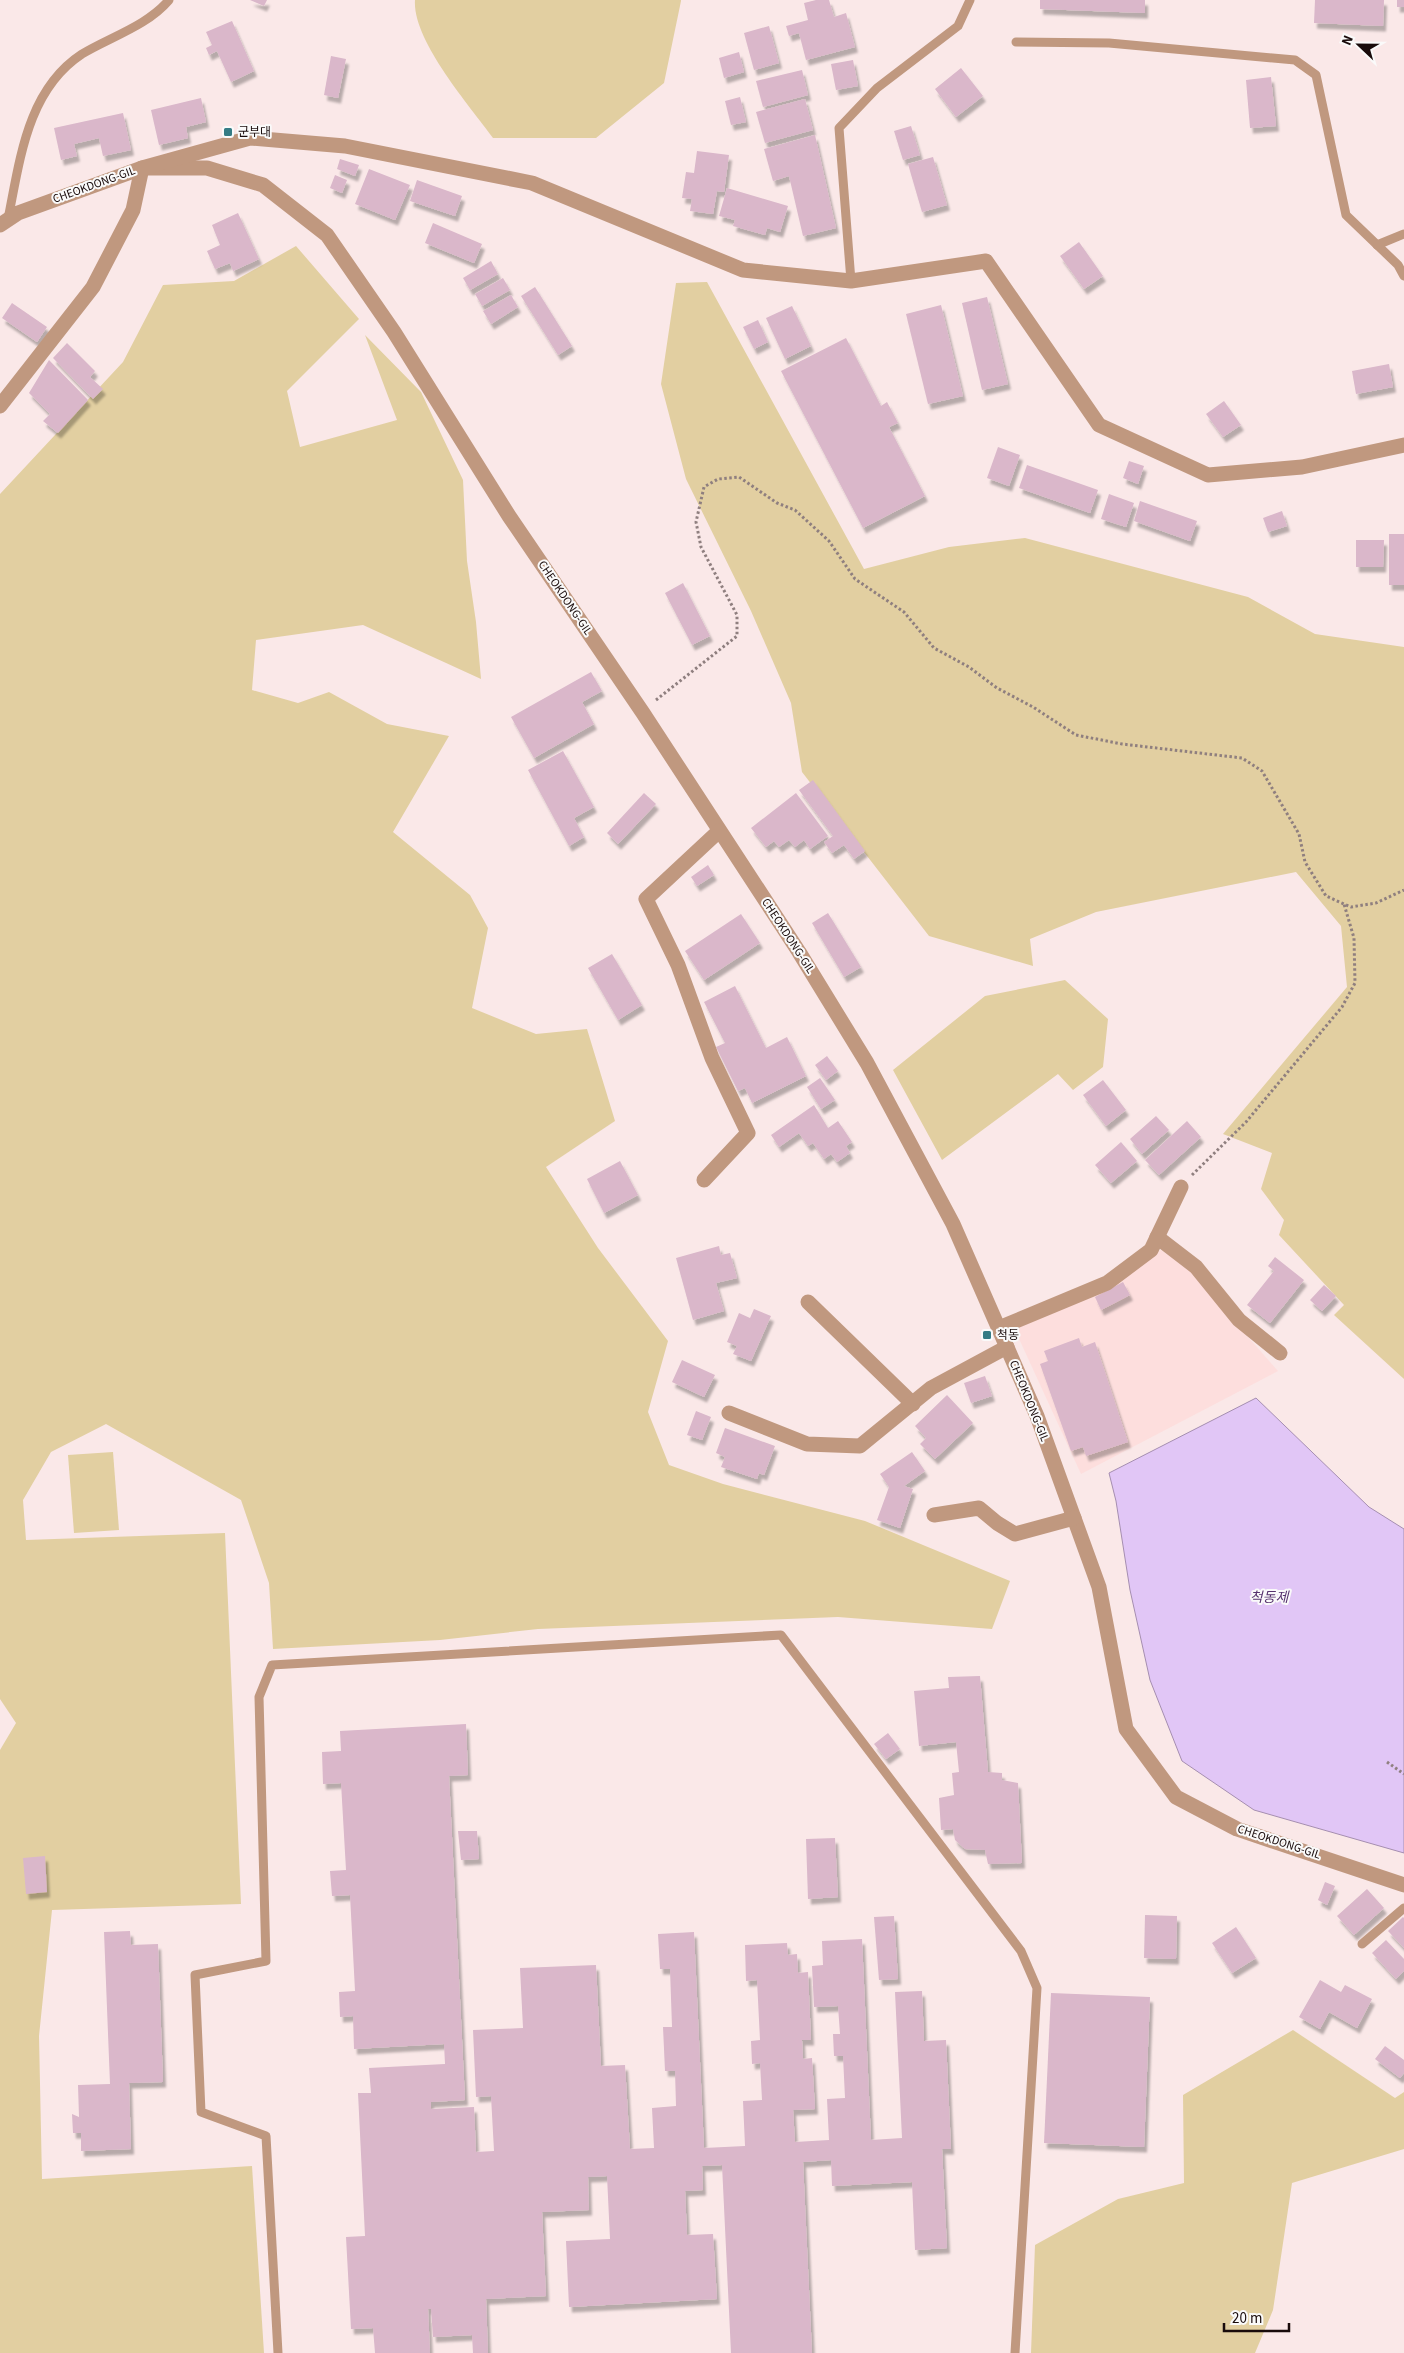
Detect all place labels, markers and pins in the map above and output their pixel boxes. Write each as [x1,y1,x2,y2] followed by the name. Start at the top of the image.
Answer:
[238,124,271,141] place label: 군부대
[222,126,234,138] marker: 군부대
[997,1327,1019,1344] place label: 척동
[981,1329,993,1341] marker: 척동

